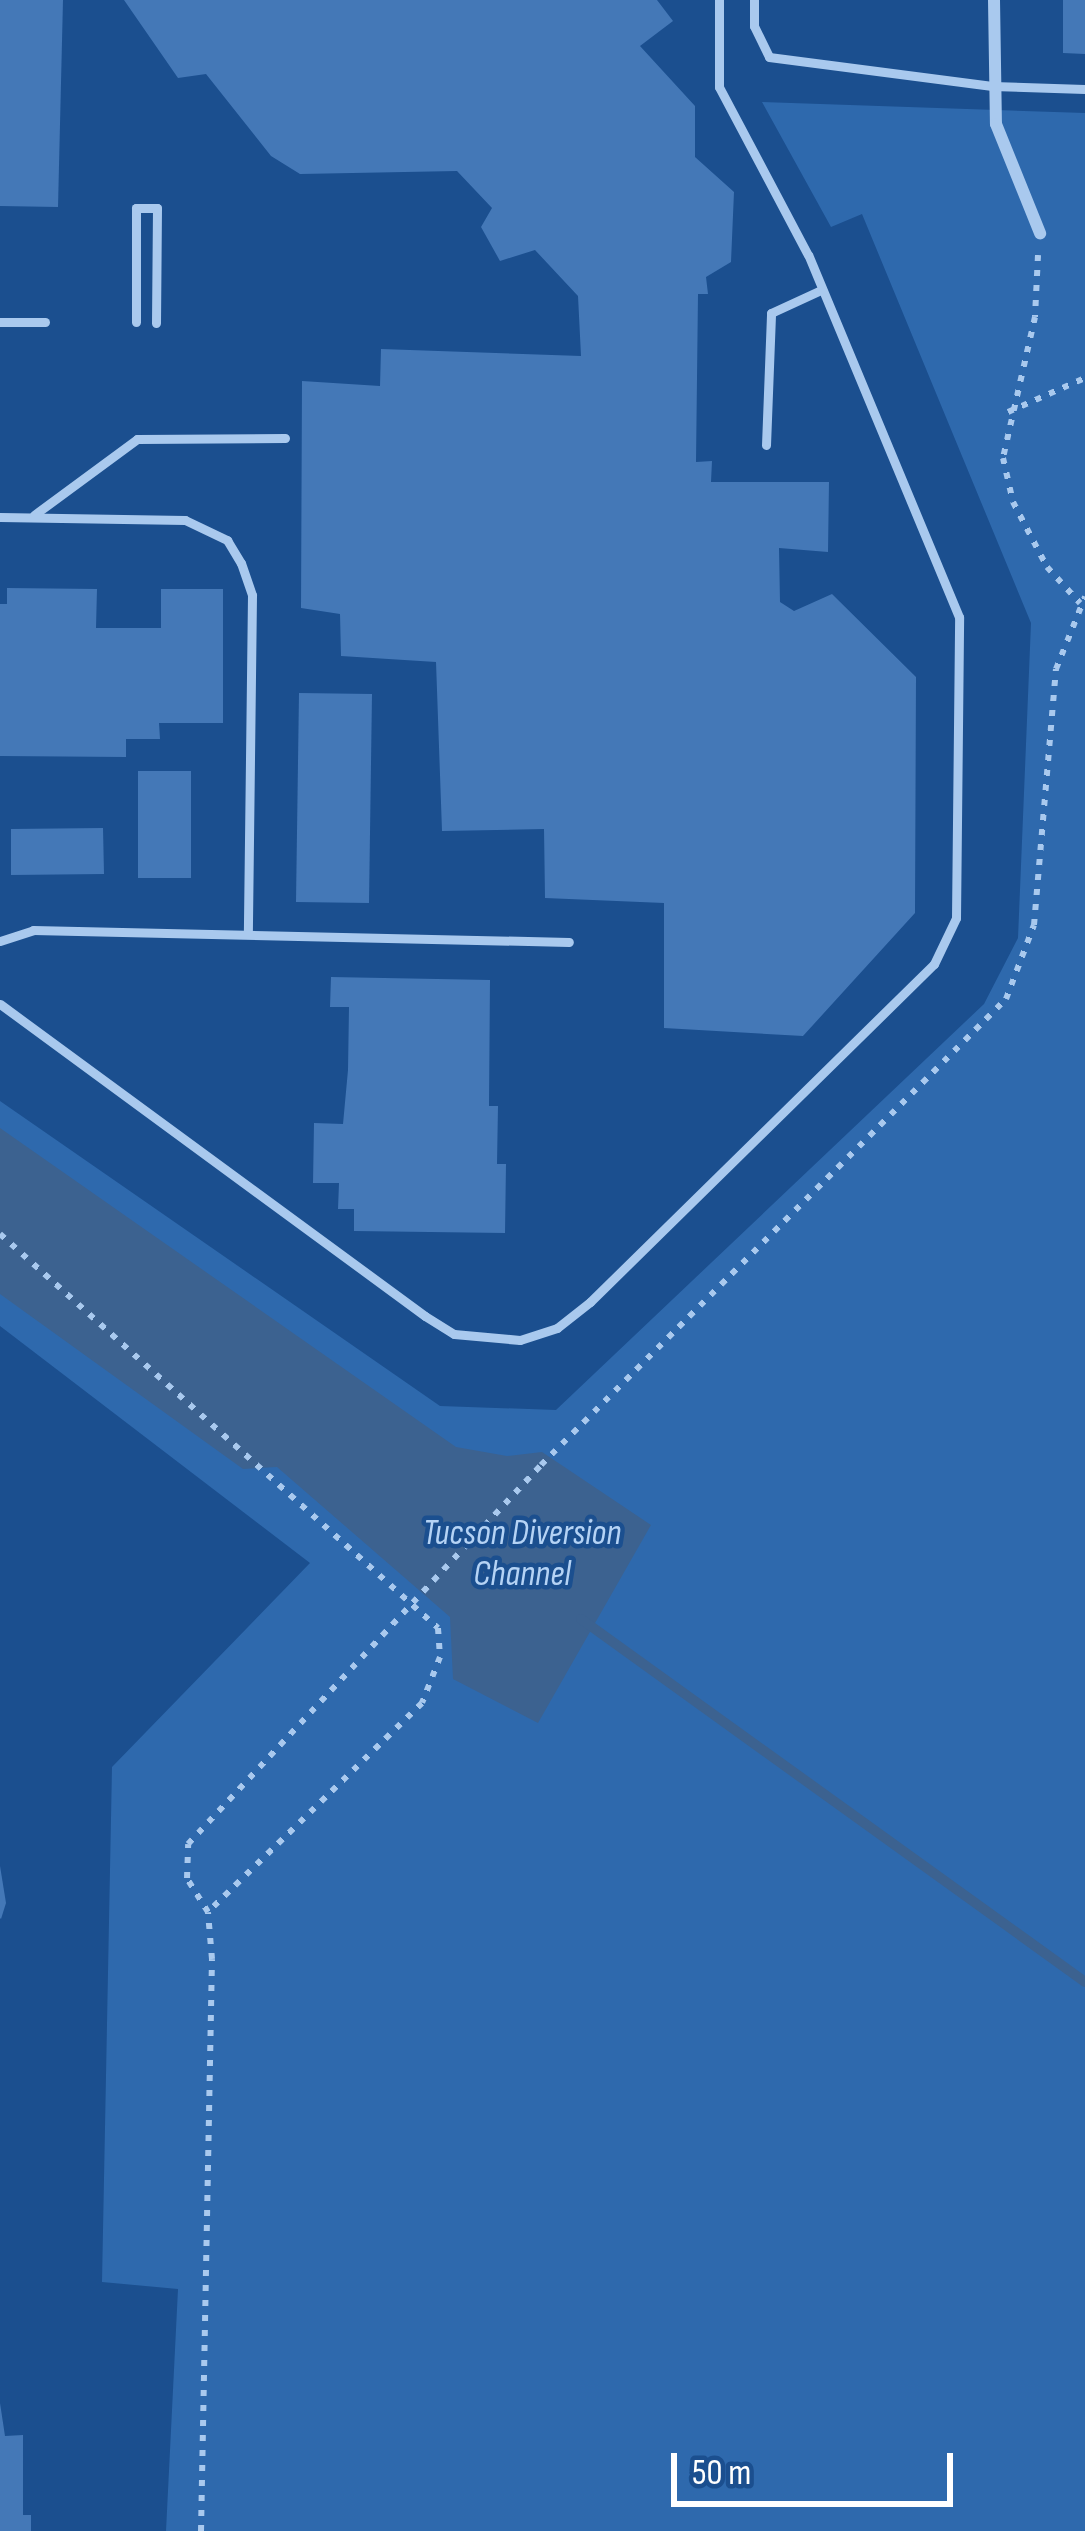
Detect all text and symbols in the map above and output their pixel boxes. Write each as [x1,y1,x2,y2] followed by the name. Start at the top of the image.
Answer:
[423,1511,621,1596] water label: Tucson Diversion Channel
[677,2429,959,2503] scale bar
[692,2452,751,2495] text: 50 m

